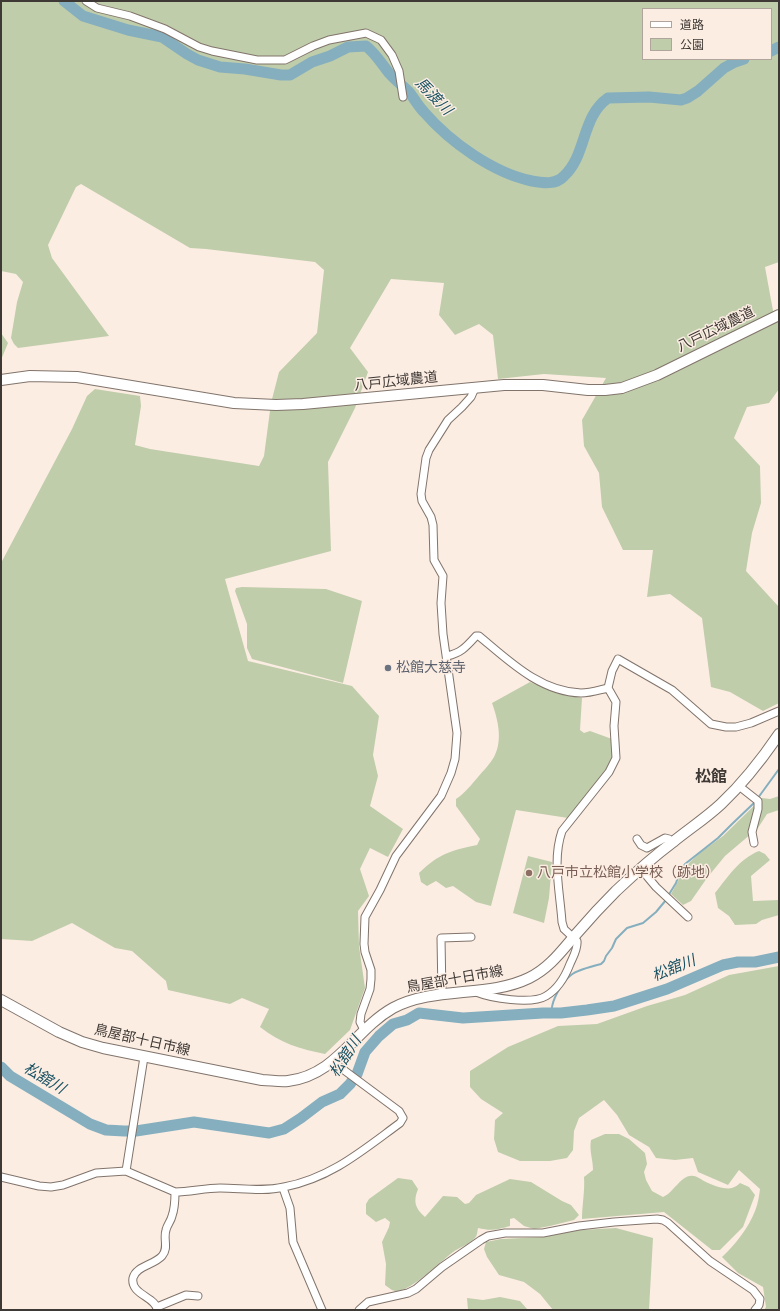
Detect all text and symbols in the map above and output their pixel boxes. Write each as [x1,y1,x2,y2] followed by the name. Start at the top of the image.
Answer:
[642,8,772,60] legend
[680,17,704,33] text: 道路
[680,37,704,53] text: 公園
[411,75,455,119] water label: 馬渡川
[675,304,757,356] street label: 八戸広域農道
[353,369,439,395] street label: 八戸広域農道
[396,660,466,676] place label: 松館大慈寺
[383,663,393,673] marker: 松館大慈寺
[695,768,727,788] district label: 松館
[537,865,719,881] place label: 八戸市立松館小学校（跡地）
[524,868,534,878] marker: 八戸市立松館小学校（跡地）
[650,952,698,986] water label: 松舘川
[405,963,505,997] street label: 鳥屋部十日市線
[92,1022,192,1060] street label: 鳥屋部十日市線
[326,1033,366,1081] water label: 松舘川
[20,1060,68,1098] water label: 松舘川

